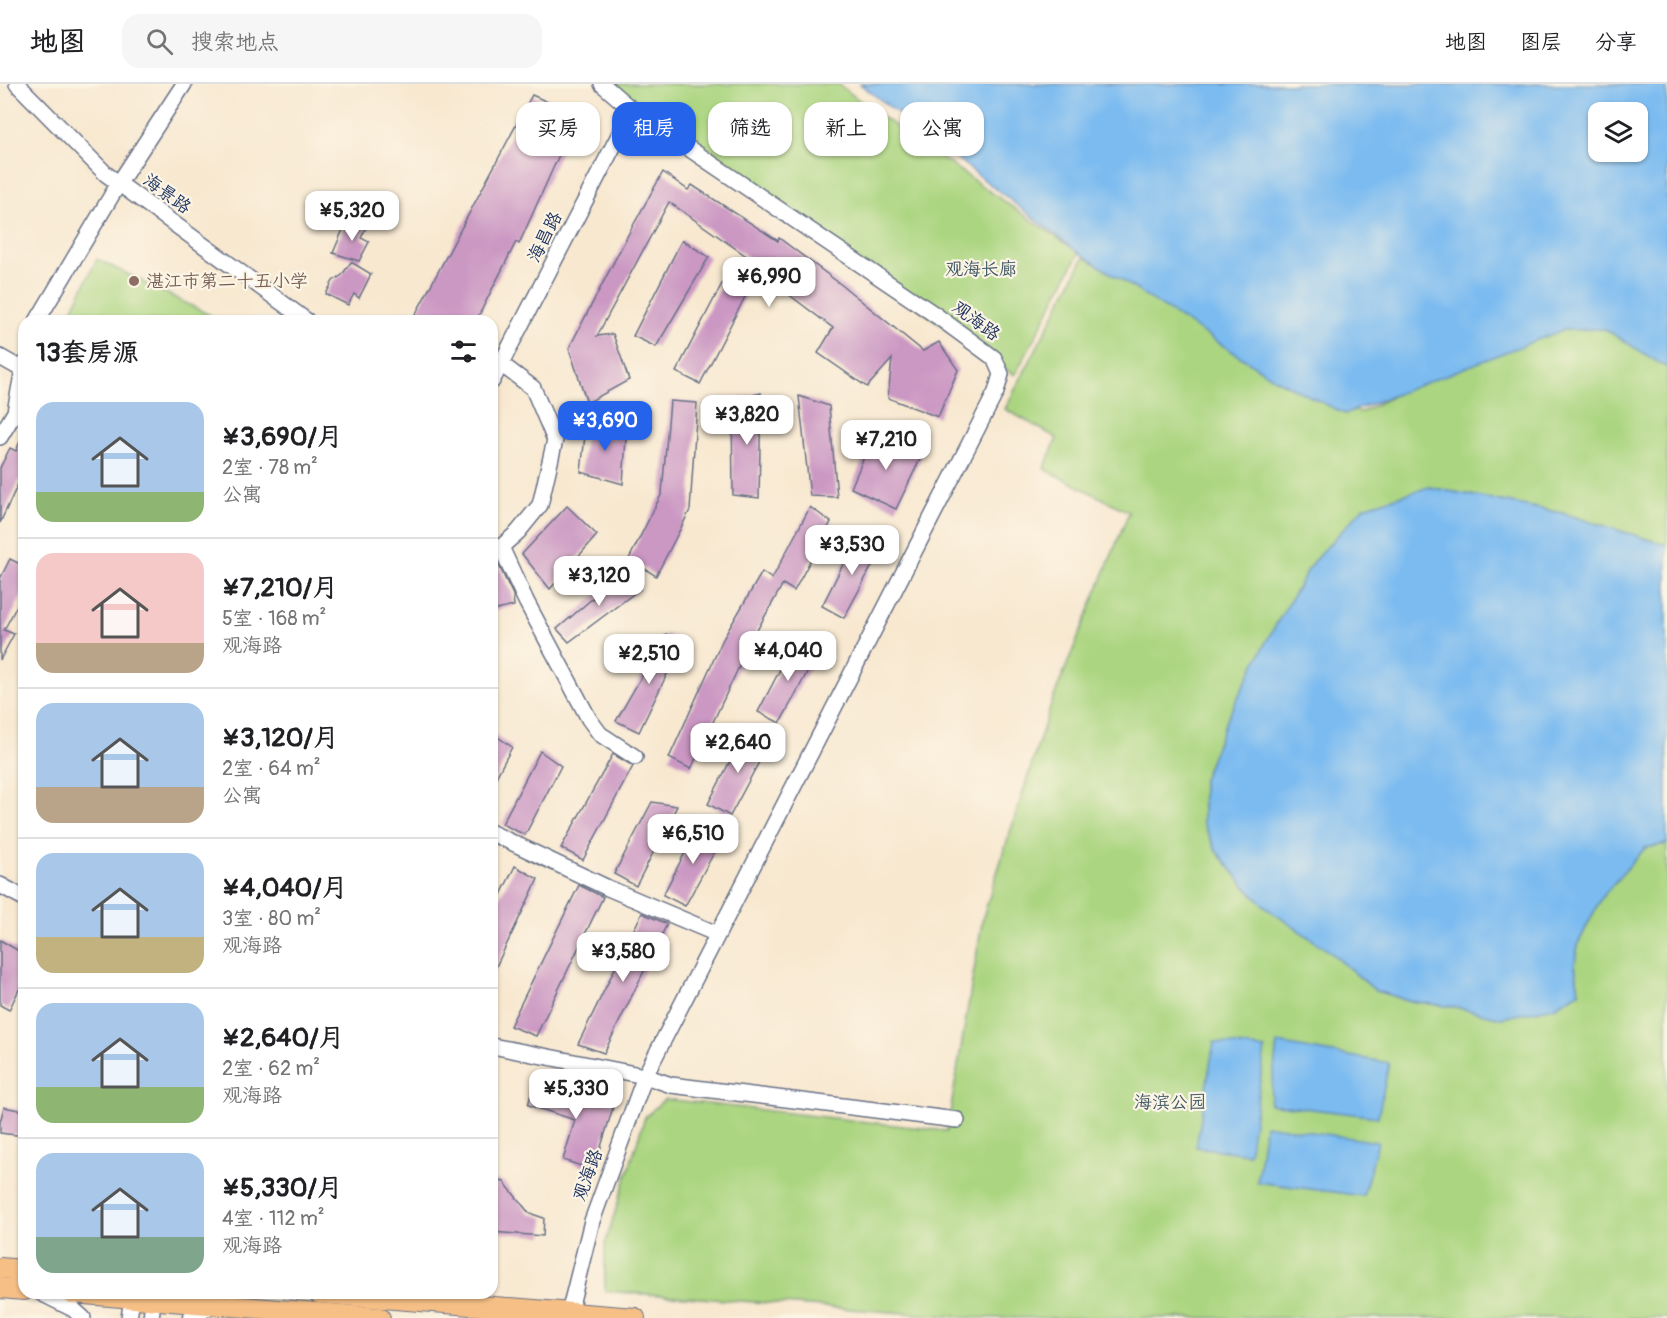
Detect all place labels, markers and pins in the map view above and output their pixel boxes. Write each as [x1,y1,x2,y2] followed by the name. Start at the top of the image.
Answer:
[303,191,401,242] pin: ¥5,320
[720,257,818,308] pin: ¥6,990
[146,270,308,293] place label: 湛江市第二十五小学
[127,274,141,288] marker: 湛江市第二十五小学
[698,395,796,446] pin: ¥3,820
[556,401,654,452] pin: ¥3,690
[837,420,935,471] pin: ¥7,210
[803,525,901,576] pin: ¥3,530
[550,556,648,607] pin: ¥3,120
[739,631,837,682] pin: ¥4,040
[600,634,698,685] pin: ¥2,510
[689,723,787,774] pin: ¥2,640
[644,814,742,865] pin: ¥6,510
[574,932,672,983] pin: ¥3,580
[527,1069,625,1120] pin: ¥5,330

